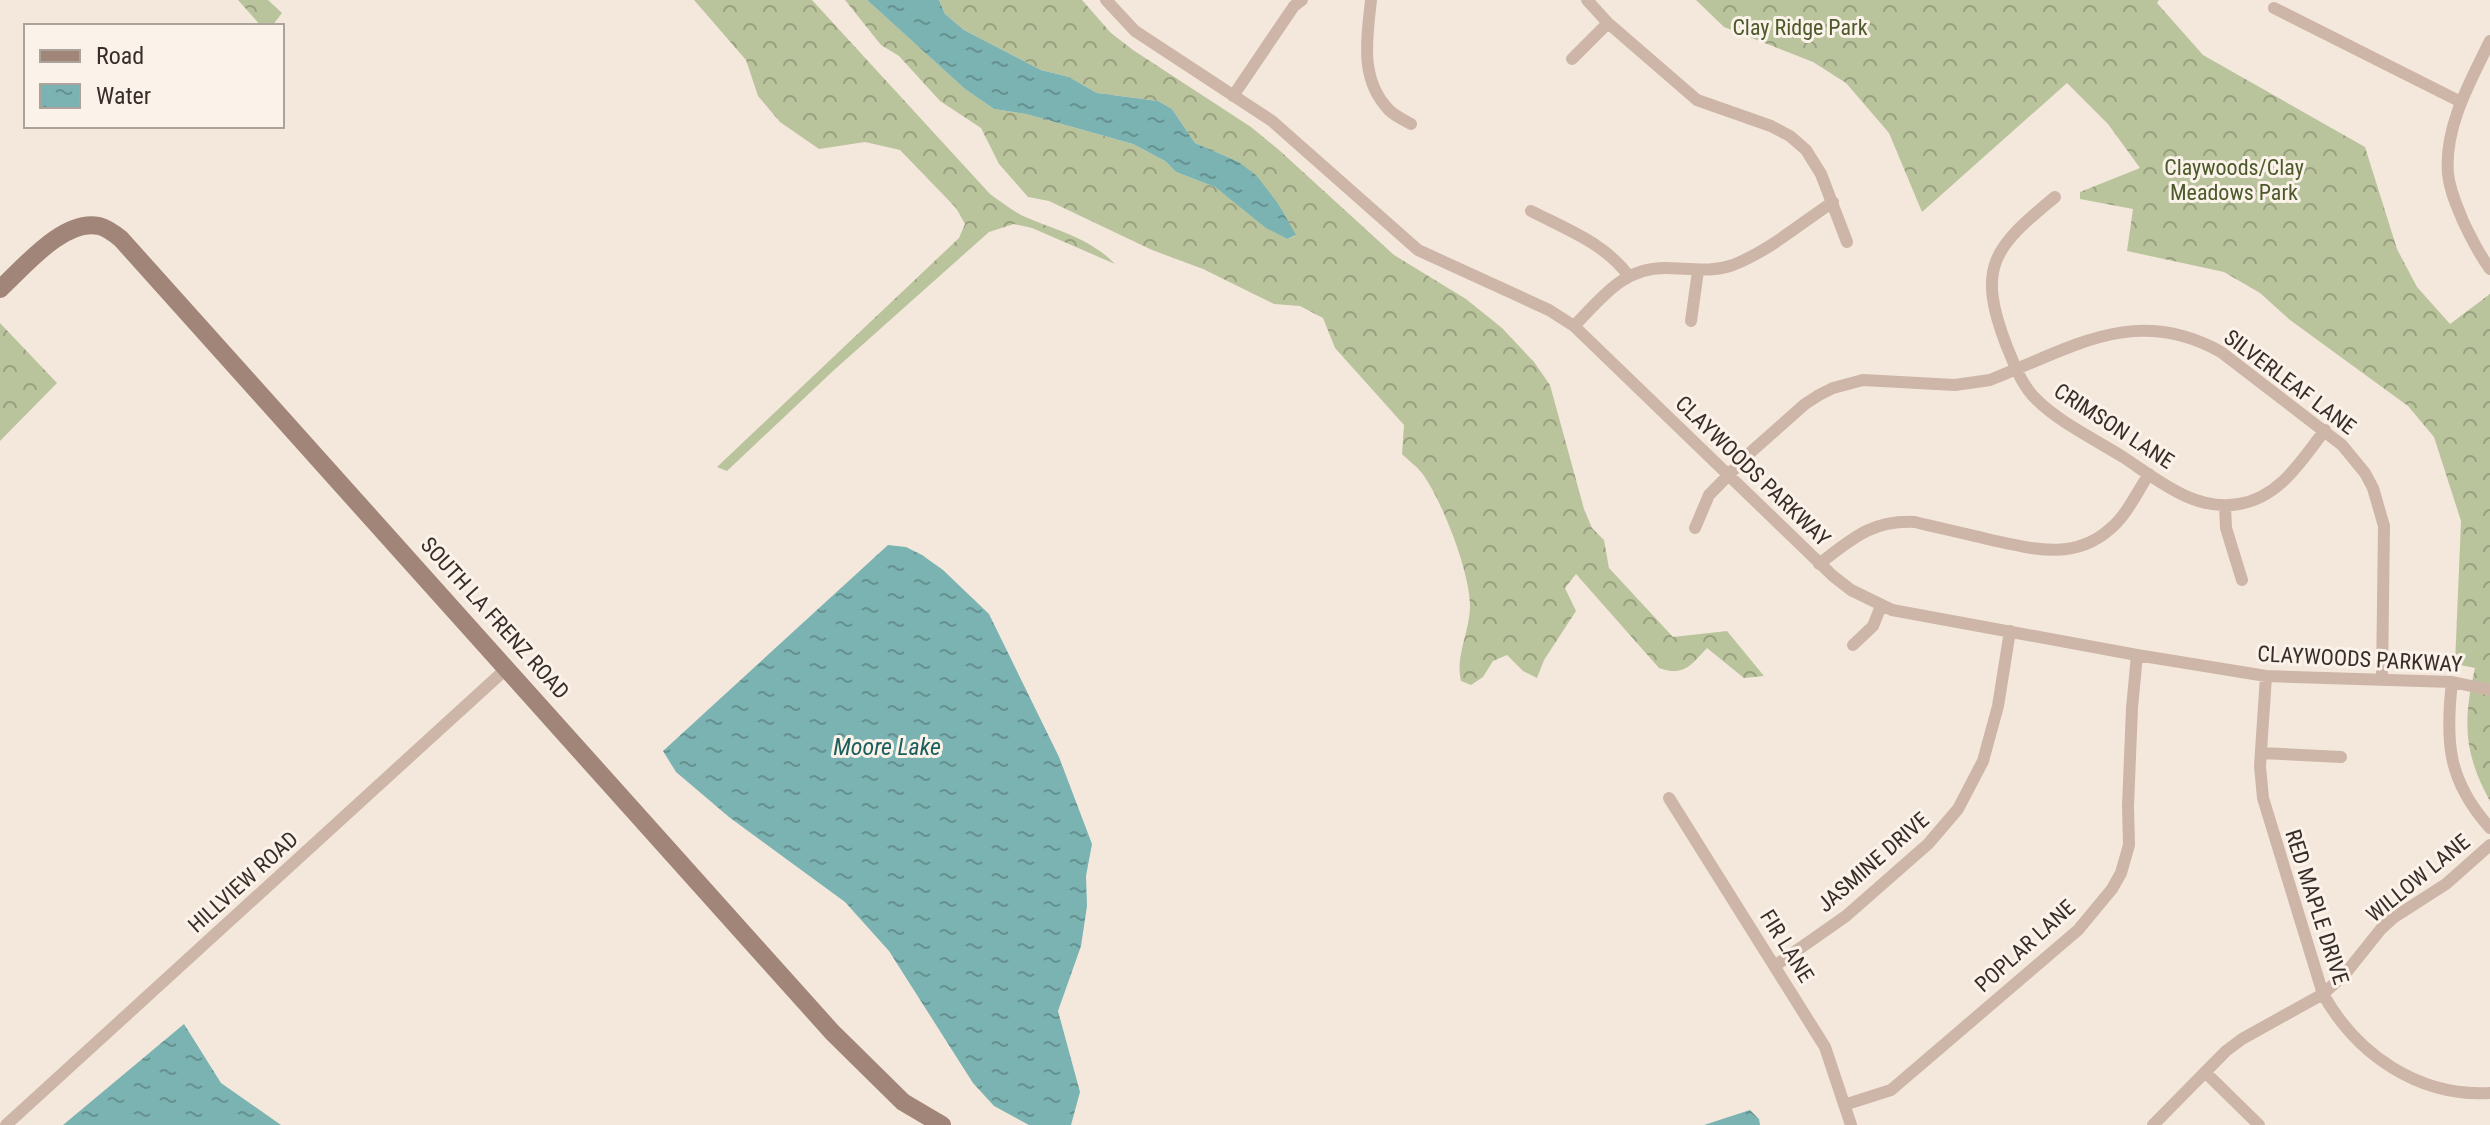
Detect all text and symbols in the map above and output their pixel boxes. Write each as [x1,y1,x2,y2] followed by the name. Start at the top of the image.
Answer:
[1732,15,1868,40] park label: Clay Ridge Park
[24,24,284,128] legend
[96,42,144,70] text: Road
[96,82,151,110] text: Water
[2164,155,2304,205] park label: Claywoods/Clay Meadows Park
[2219,324,2361,440] street label: SILVERLEAF LANE
[2050,378,2179,474] street label: CRIMSON LANE
[1670,391,1836,552] street label: CLAYWOODS PARKWAY
[416,532,574,704] street label: SOUTH LA FRENZ ROAD
[2257,641,2464,677] street label: CLAYWOODS PARKWAY
[833,733,941,761] water label: Moore Lake
[1812,807,1934,917] street label: JASMINE DRIVE
[183,826,303,938] street label: HILLVIEW ROAD
[2280,826,2354,988] street label: RED MAPLE DRIVE
[2361,829,2475,927] street label: WILLOW LANE
[1970,895,2080,997] street label: POPLAR LANE
[1755,905,1819,987] street label: FIR LANE

